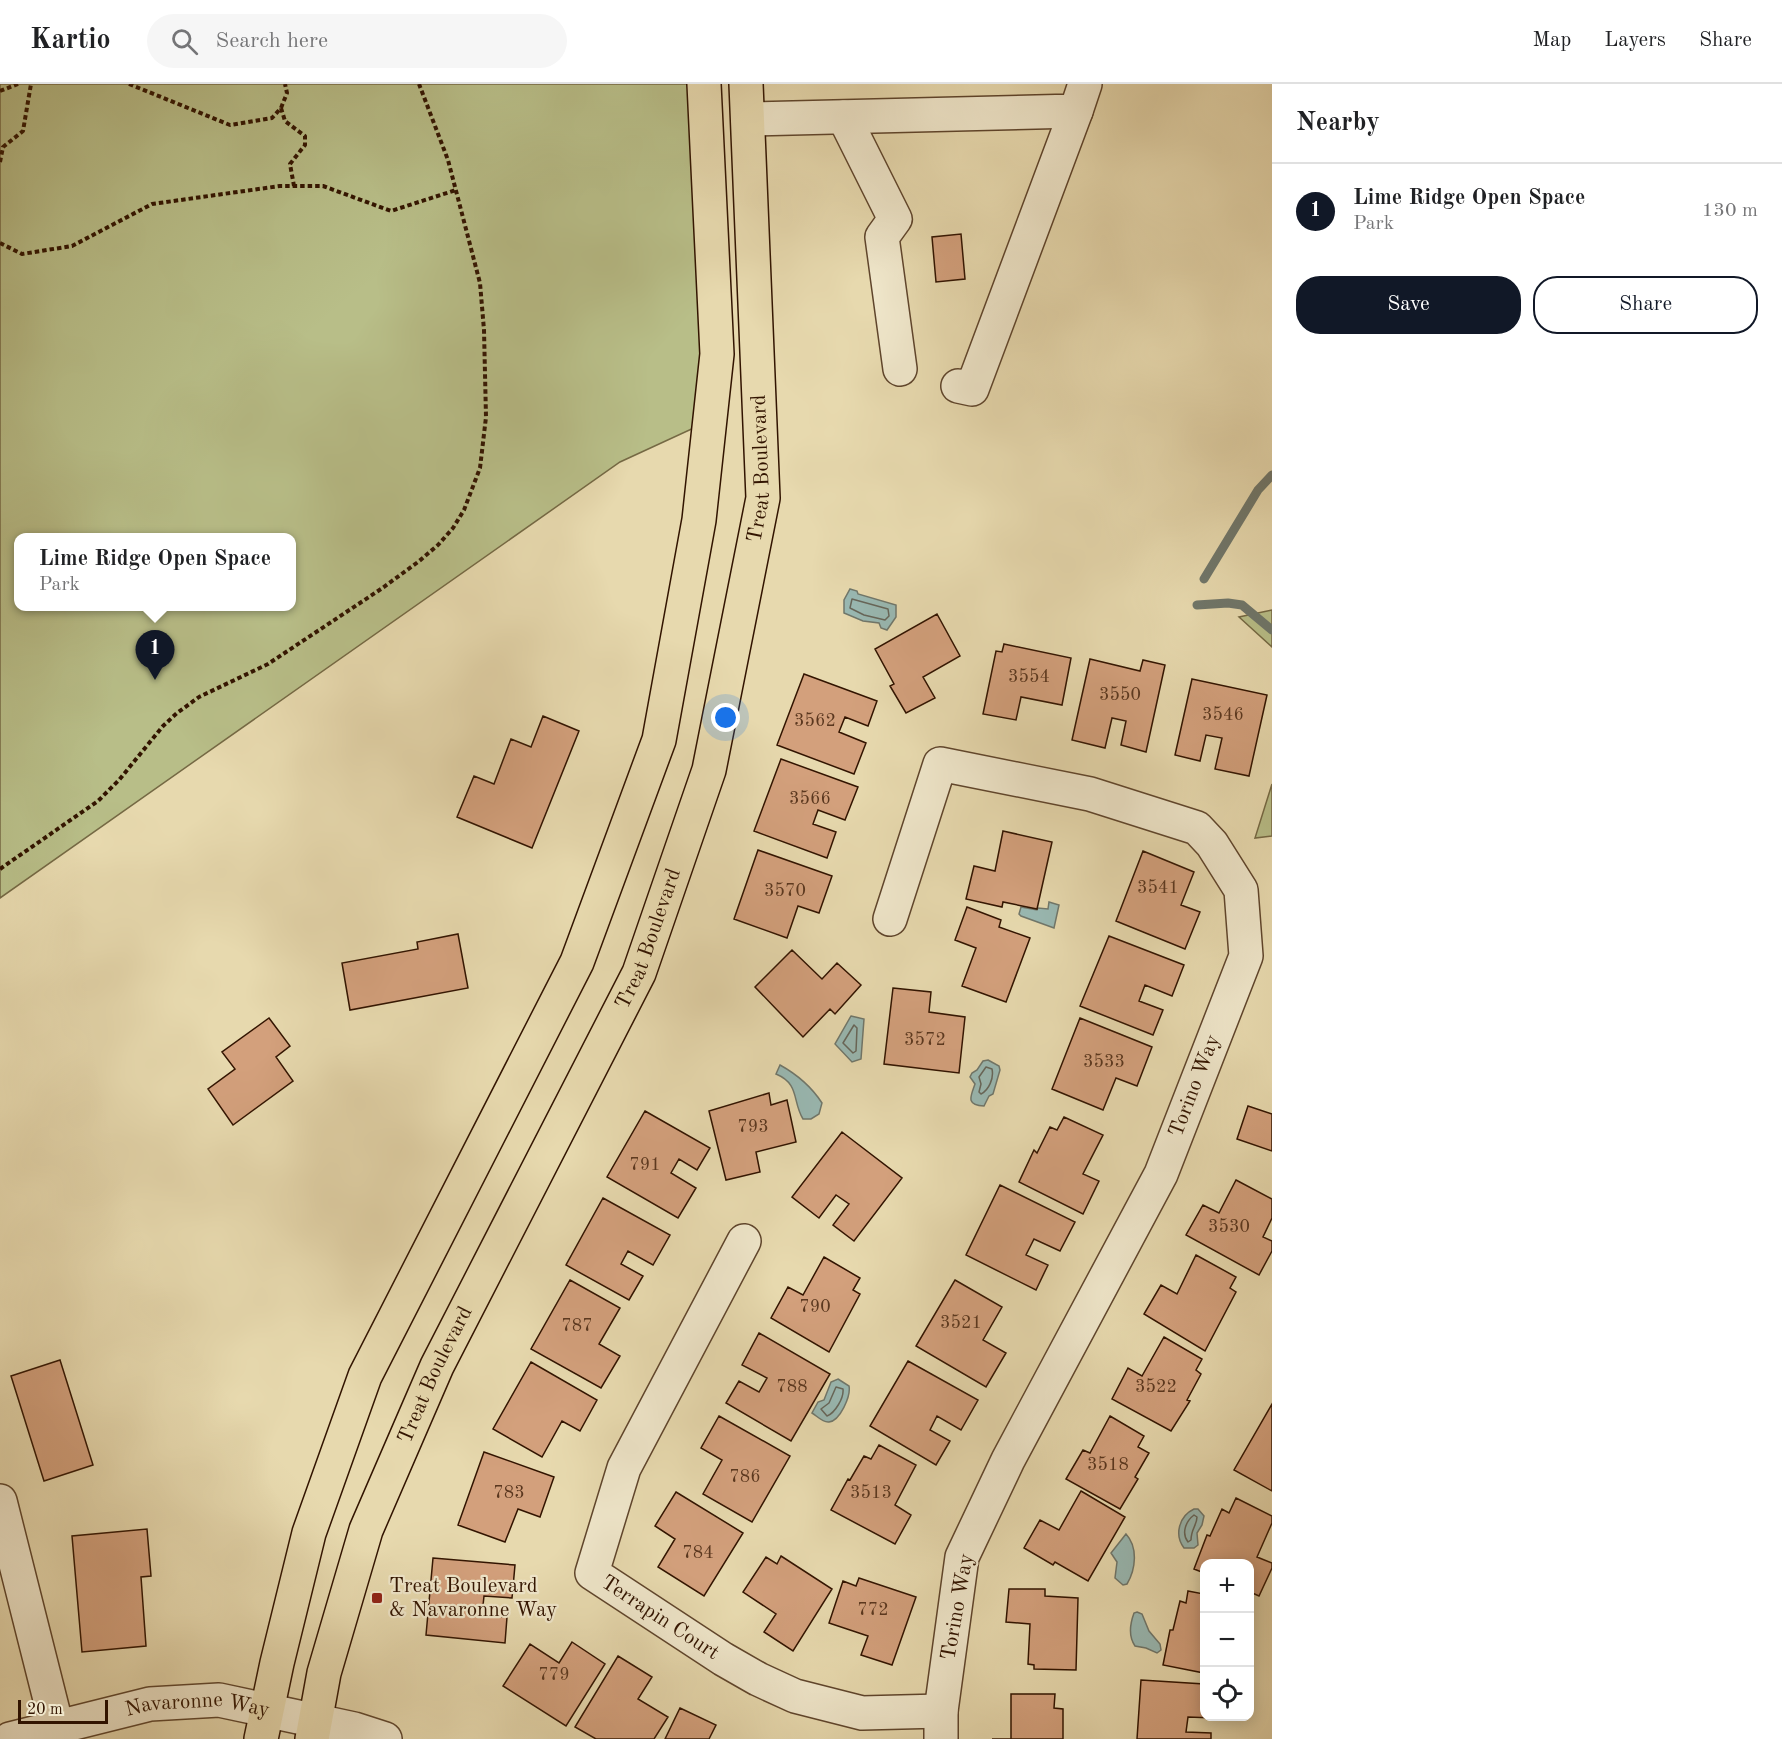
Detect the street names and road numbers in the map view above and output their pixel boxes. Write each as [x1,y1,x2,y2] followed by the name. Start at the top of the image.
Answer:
[744,394,774,544] street label: Treat Boulevard
[612,866,685,1013] street label: Treat Boulevard
[1166,1032,1224,1140] street label: Torino Way
[394,1303,476,1447] street label: Treat Boulevard
[938,1552,978,1662] street label: Torino Way
[597,1572,723,1664] street label: Terrapin Court
[123,1689,272,1721] street label: Navaronne Way

